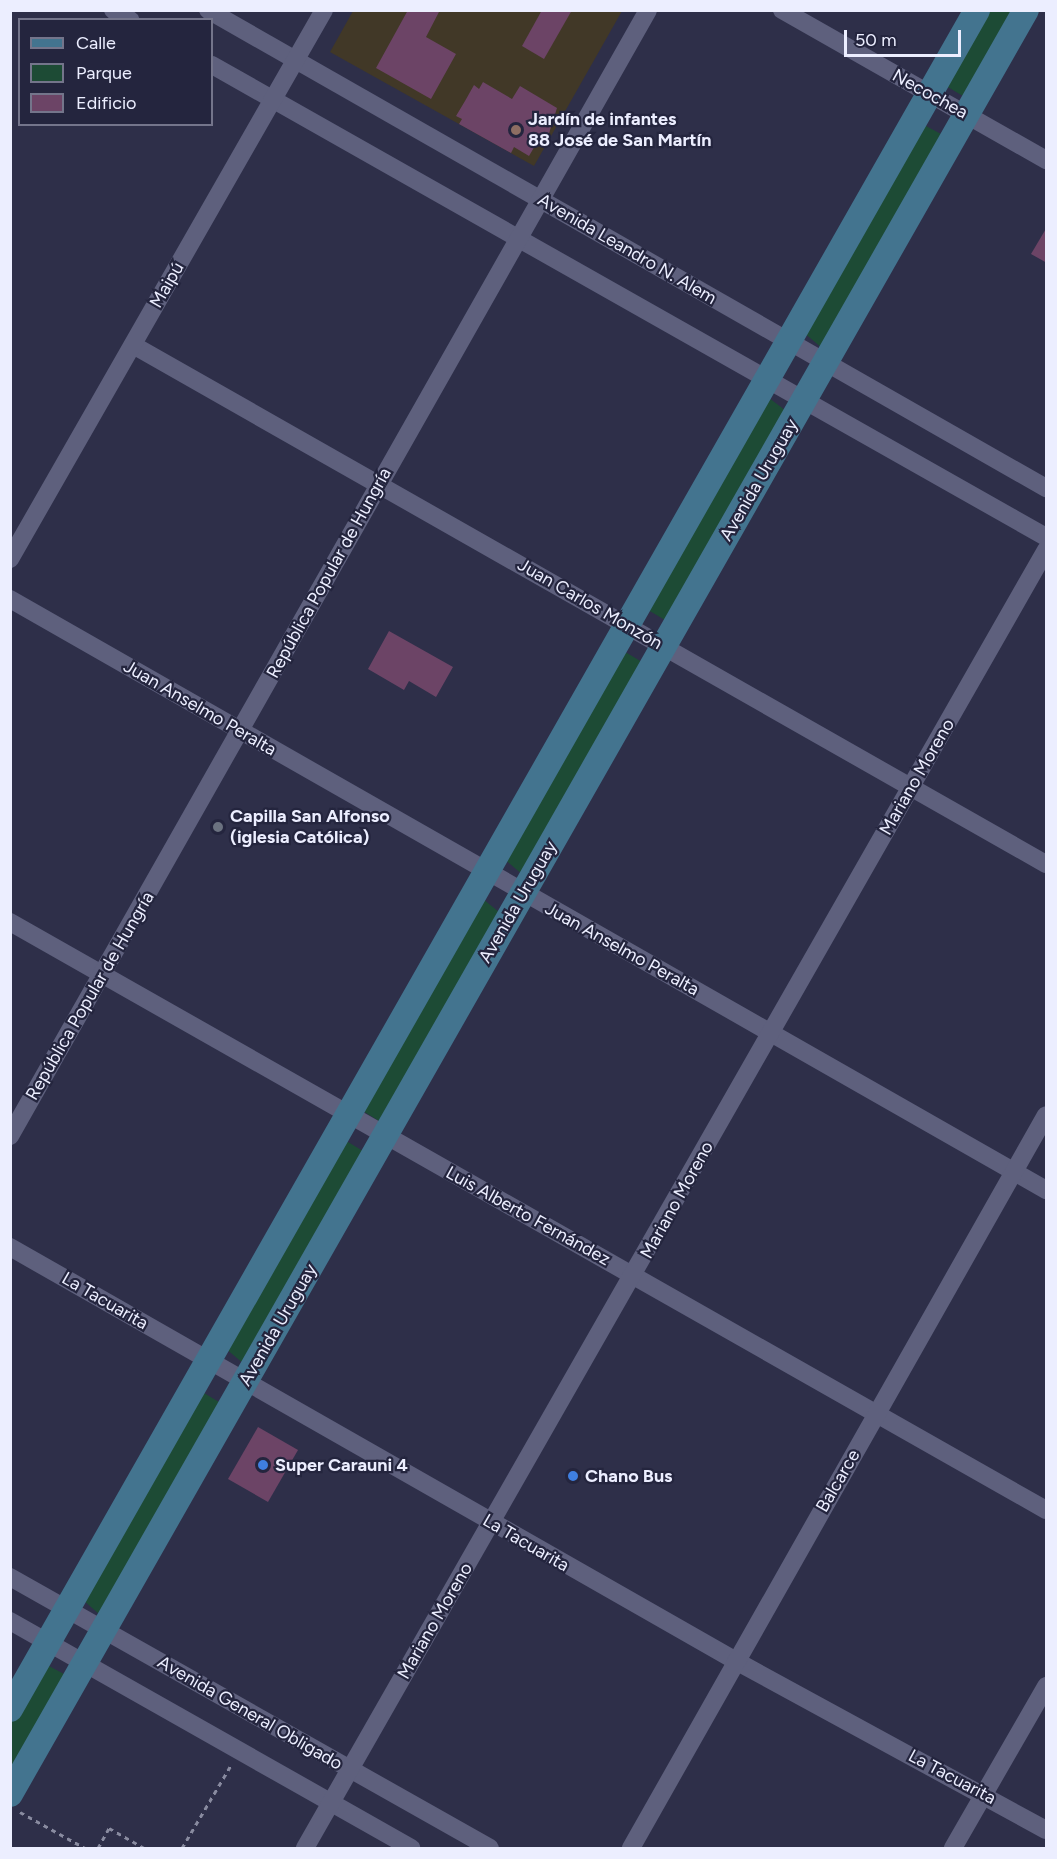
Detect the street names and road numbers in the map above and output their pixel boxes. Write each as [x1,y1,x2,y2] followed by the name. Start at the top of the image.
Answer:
[889,65,971,123] street label: Necochea
[534,189,720,309] street label: Avenida Leandro N. Alem
[145,258,189,312] street label: Maipú
[715,415,803,545] street label: Avenida Uruguay
[262,464,396,682] street label: República Popular de Hungría
[514,554,666,654] street label: Juan Carlos Monzón
[120,655,280,761] street label: Juan Anselmo Peralta
[875,715,959,839] street label: Mariano Moreno
[474,837,562,967] street label: Avenida Uruguay
[21,888,159,1104] street label: República Popular de Hungría
[541,898,703,1000] street label: Juan Anselmo Peralta
[636,1138,718,1262] street label: Mariano Moreno
[442,1162,614,1270] street label: Luis Alberto Fernández
[234,1260,322,1390] street label: Avenida Uruguay
[58,1268,152,1334] street label: La Tacuarita
[811,1446,865,1516] street label: Balcarce
[479,1510,573,1576] street label: La Tacuarita
[393,1559,477,1683] street label: Mariano Moreno
[154,1651,346,1775] street label: Avenida General Obligado
[904,1745,1000,1809] street label: La Tacuarita

